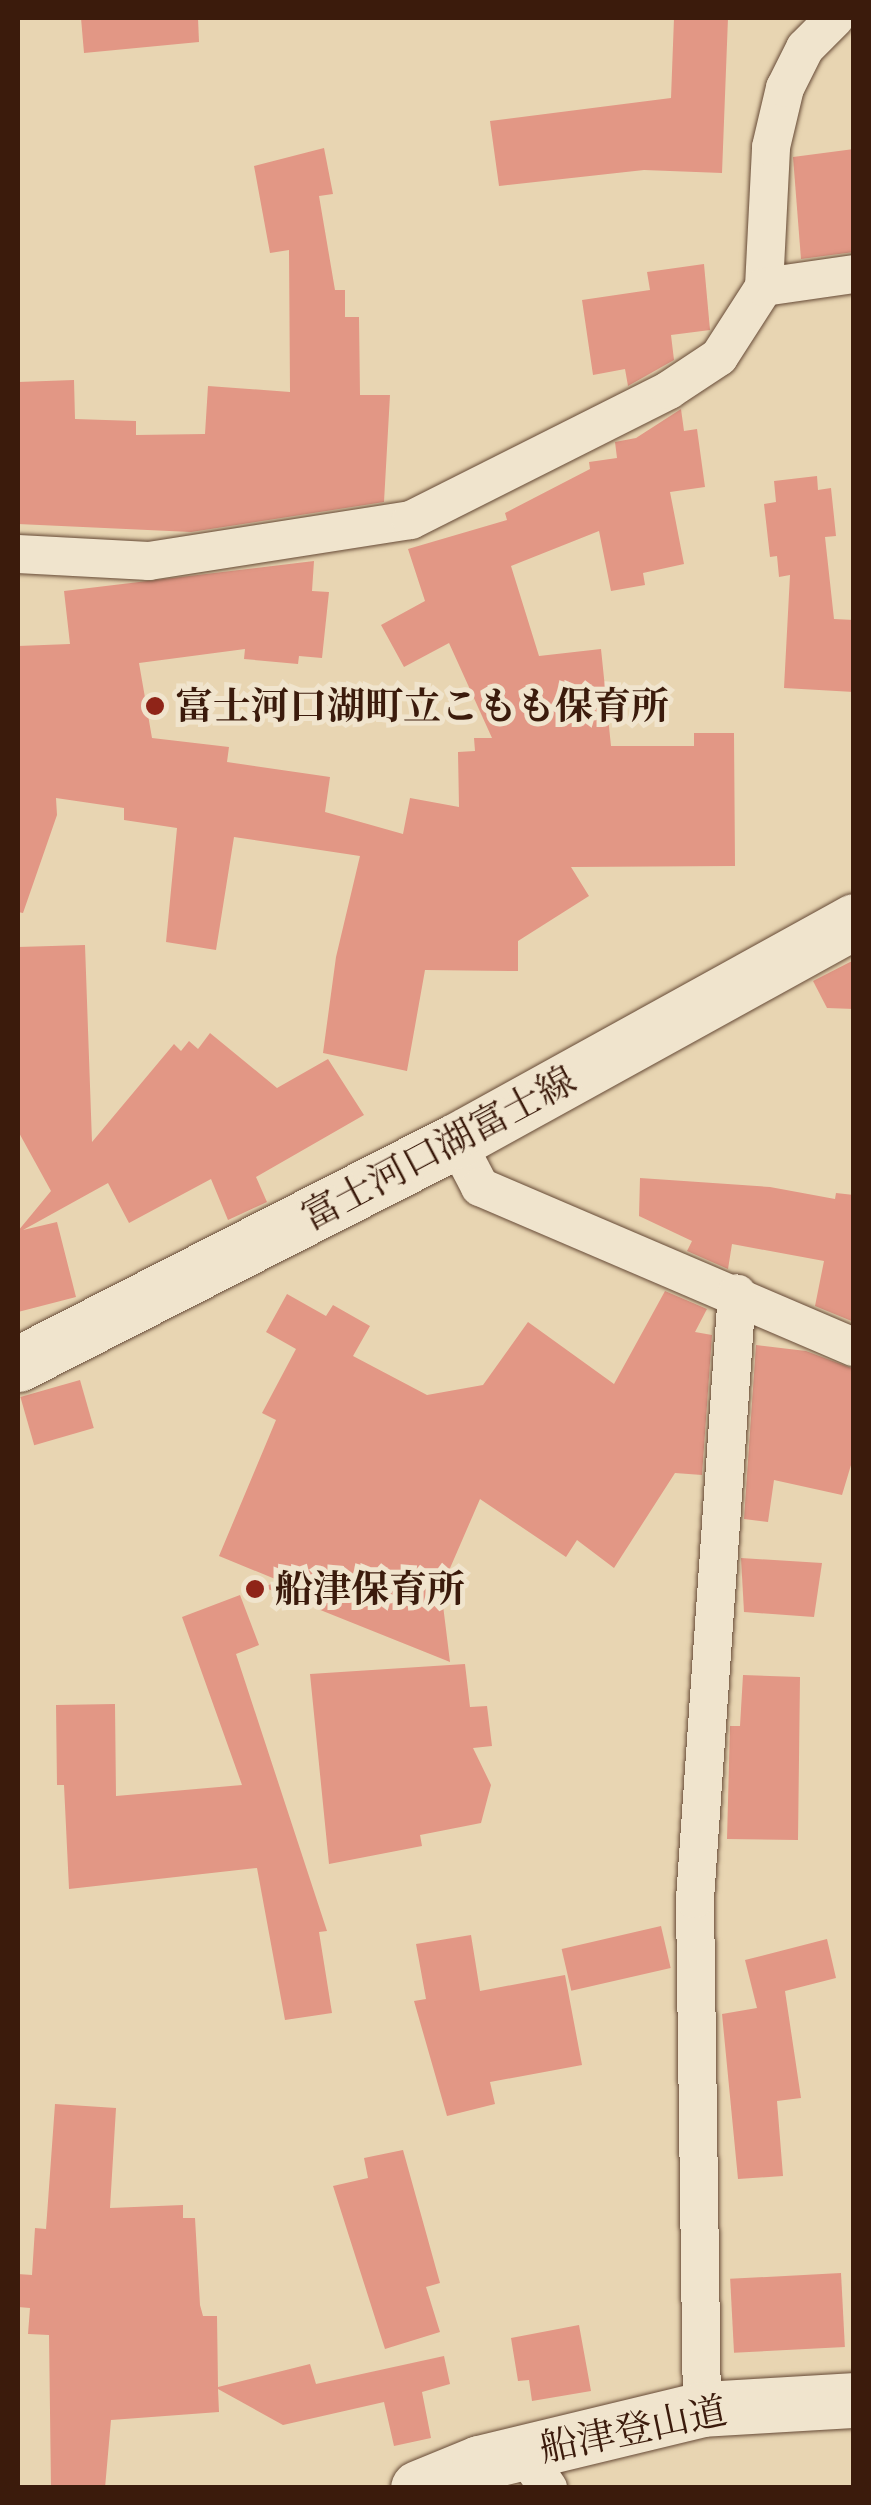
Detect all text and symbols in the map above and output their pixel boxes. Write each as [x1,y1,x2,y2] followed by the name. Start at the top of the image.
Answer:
[175,683,669,729] place label: 富士河口湖町立こもも保育所
[144,695,166,717] marker: 富士河口湖町立こもも保育所
[293,1057,583,1239] street label: 富士河口湖富士線
[275,1566,465,1612] place label: 船津保育所
[244,1578,266,1600] marker: 船津保育所
[535,2387,731,2471] street label: 船津登山道

